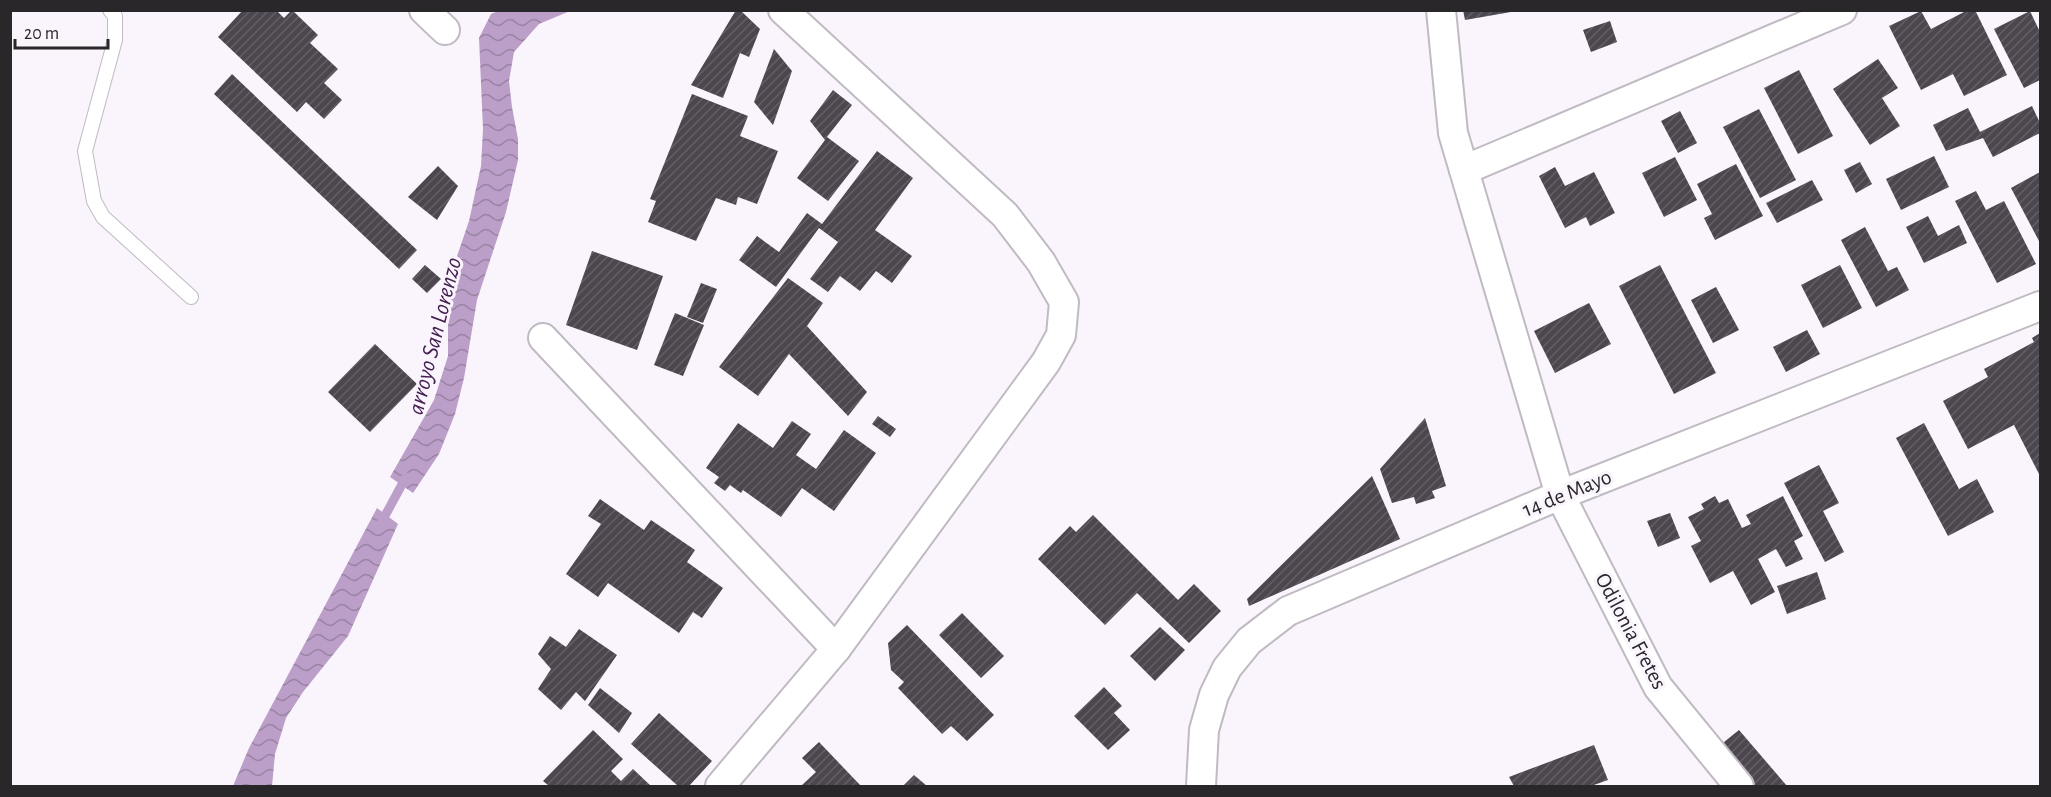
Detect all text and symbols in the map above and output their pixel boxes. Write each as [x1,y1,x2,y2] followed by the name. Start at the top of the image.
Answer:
[15,12,108,50] scale bar
[24,25,59,43] text: 20 m
[404,255,466,417] water label: arroyo San Lorenzo
[1519,465,1615,521] street label: 14 de Mayo
[1591,569,1671,693] street label: Odilonia Fretes

